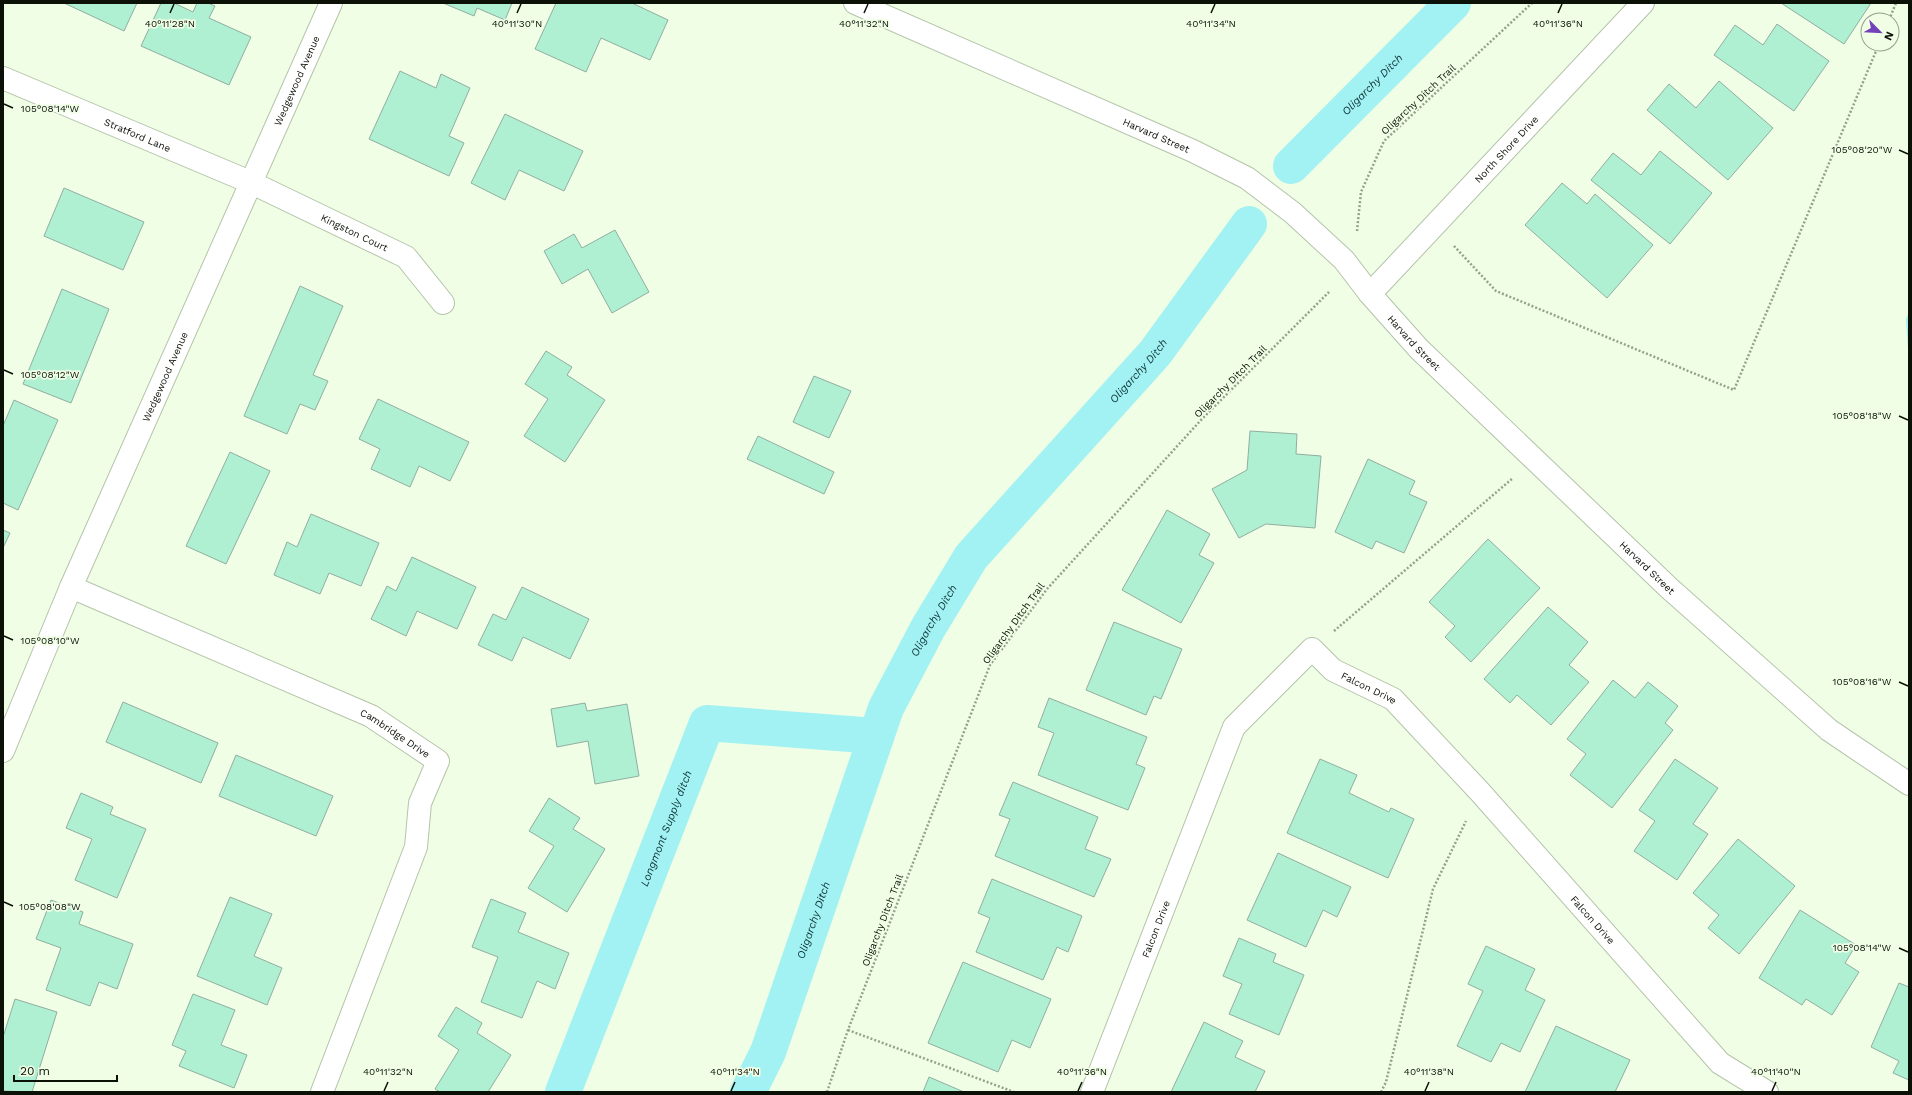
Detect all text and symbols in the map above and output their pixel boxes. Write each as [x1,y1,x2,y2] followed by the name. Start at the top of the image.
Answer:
[1860,12,1900,52] north arrow
[145,18,195,29] text: 40°11'28"N
[492,18,542,29] text: 40°11'30"N
[839,18,889,29] text: 40°11'32"N
[1186,18,1236,29] text: 40°11'34"N
[1533,18,1583,29] text: 40°11'36"N
[1881,29,1896,42] text: N
[272,34,322,127] street label: Wedgewood Avenue
[1339,52,1406,118] water label: Oligarchy Ditch
[1379,62,1458,137] street label: Oligarchy Ditch Trail
[21,103,80,114] text: 105°08'14"W
[1473,113,1541,185] street label: North Shore Drive
[102,116,172,154] street label: Stratford Lane
[1121,116,1192,155] street label: Harvard Street
[1832,144,1893,155] text: 105°08'20"W
[319,212,390,254] street label: Kingston Court
[1385,313,1443,373] street label: Harvard Street
[140,330,190,423] street label: Wedgewood Avenue
[1107,337,1170,406] water label: Oligarchy Ditch
[1192,343,1269,420] street label: Oligarchy Ditch Trail
[21,369,80,380] text: 105°08'12"W
[1833,410,1892,421] text: 105°08'18"W
[1617,539,1677,597] street label: Harvard Street
[980,581,1047,666] street label: Oligarchy Ditch Trail
[908,582,960,659] water label: Oligarchy Ditch
[20,635,80,646] text: 105°08'10"W
[1339,670,1399,706] street label: Falcon Drive
[1833,676,1892,687] text: 105°08'16"W
[359,707,432,760] street label: Cambridge Drive
[638,769,695,888] water label: Longmont Supply ditch
[860,873,905,968] street label: Oligarchy Ditch Trail
[794,880,833,961] water label: Oligarchy Ditch
[1568,894,1617,946] street label: Falcon Drive
[1140,899,1172,959] street label: Falcon Drive
[19,901,81,912] text: 105°08'08"W
[1833,942,1892,953] text: 105°08'14"W
[14,1057,117,1083] scale bar
[20,1064,50,1078] text: 20 m
[363,1066,413,1077] text: 40°11'32"N
[710,1066,760,1077] text: 40°11'34"N
[1057,1066,1107,1077] text: 40°11'36"N
[1404,1066,1454,1077] text: 40°11'38"N
[1751,1066,1801,1077] text: 40°11'40"N

